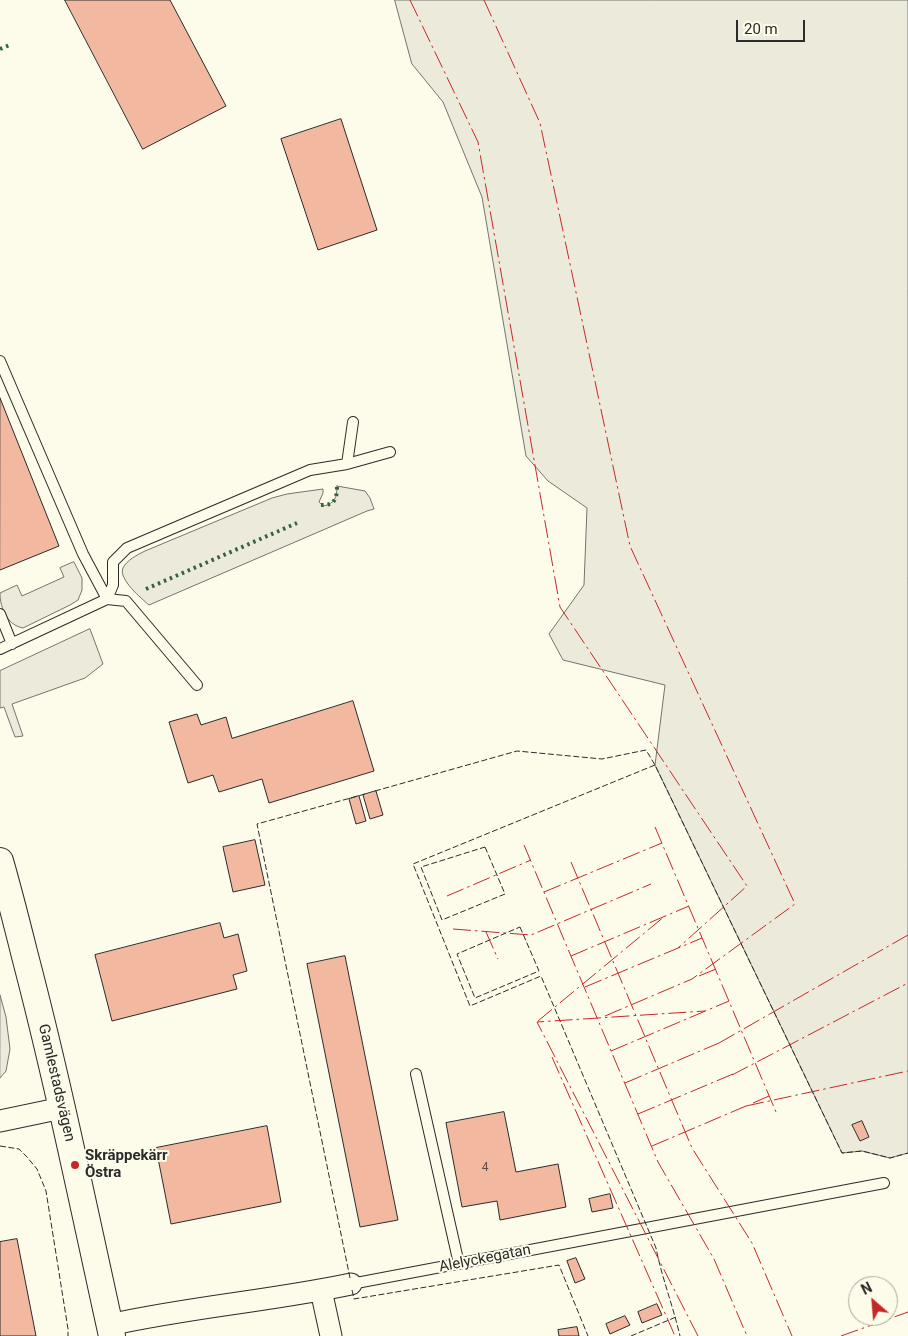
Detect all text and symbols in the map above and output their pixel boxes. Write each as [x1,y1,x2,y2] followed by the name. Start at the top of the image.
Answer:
[738,10,807,42] scale bar
[744,20,778,38] text: 20 m
[34,1022,78,1144] street label: Gamlestadsvägen
[85,1147,168,1182] place label: Skräppekärr Östra
[69,1159,81,1171] marker: Skräppekärr Östra
[482,1161,488,1175] house number: 4
[438,1241,532,1277] street label: Alelyckegatan
[848,1276,898,1326] north arrow
[859,1279,875,1298] text: N

